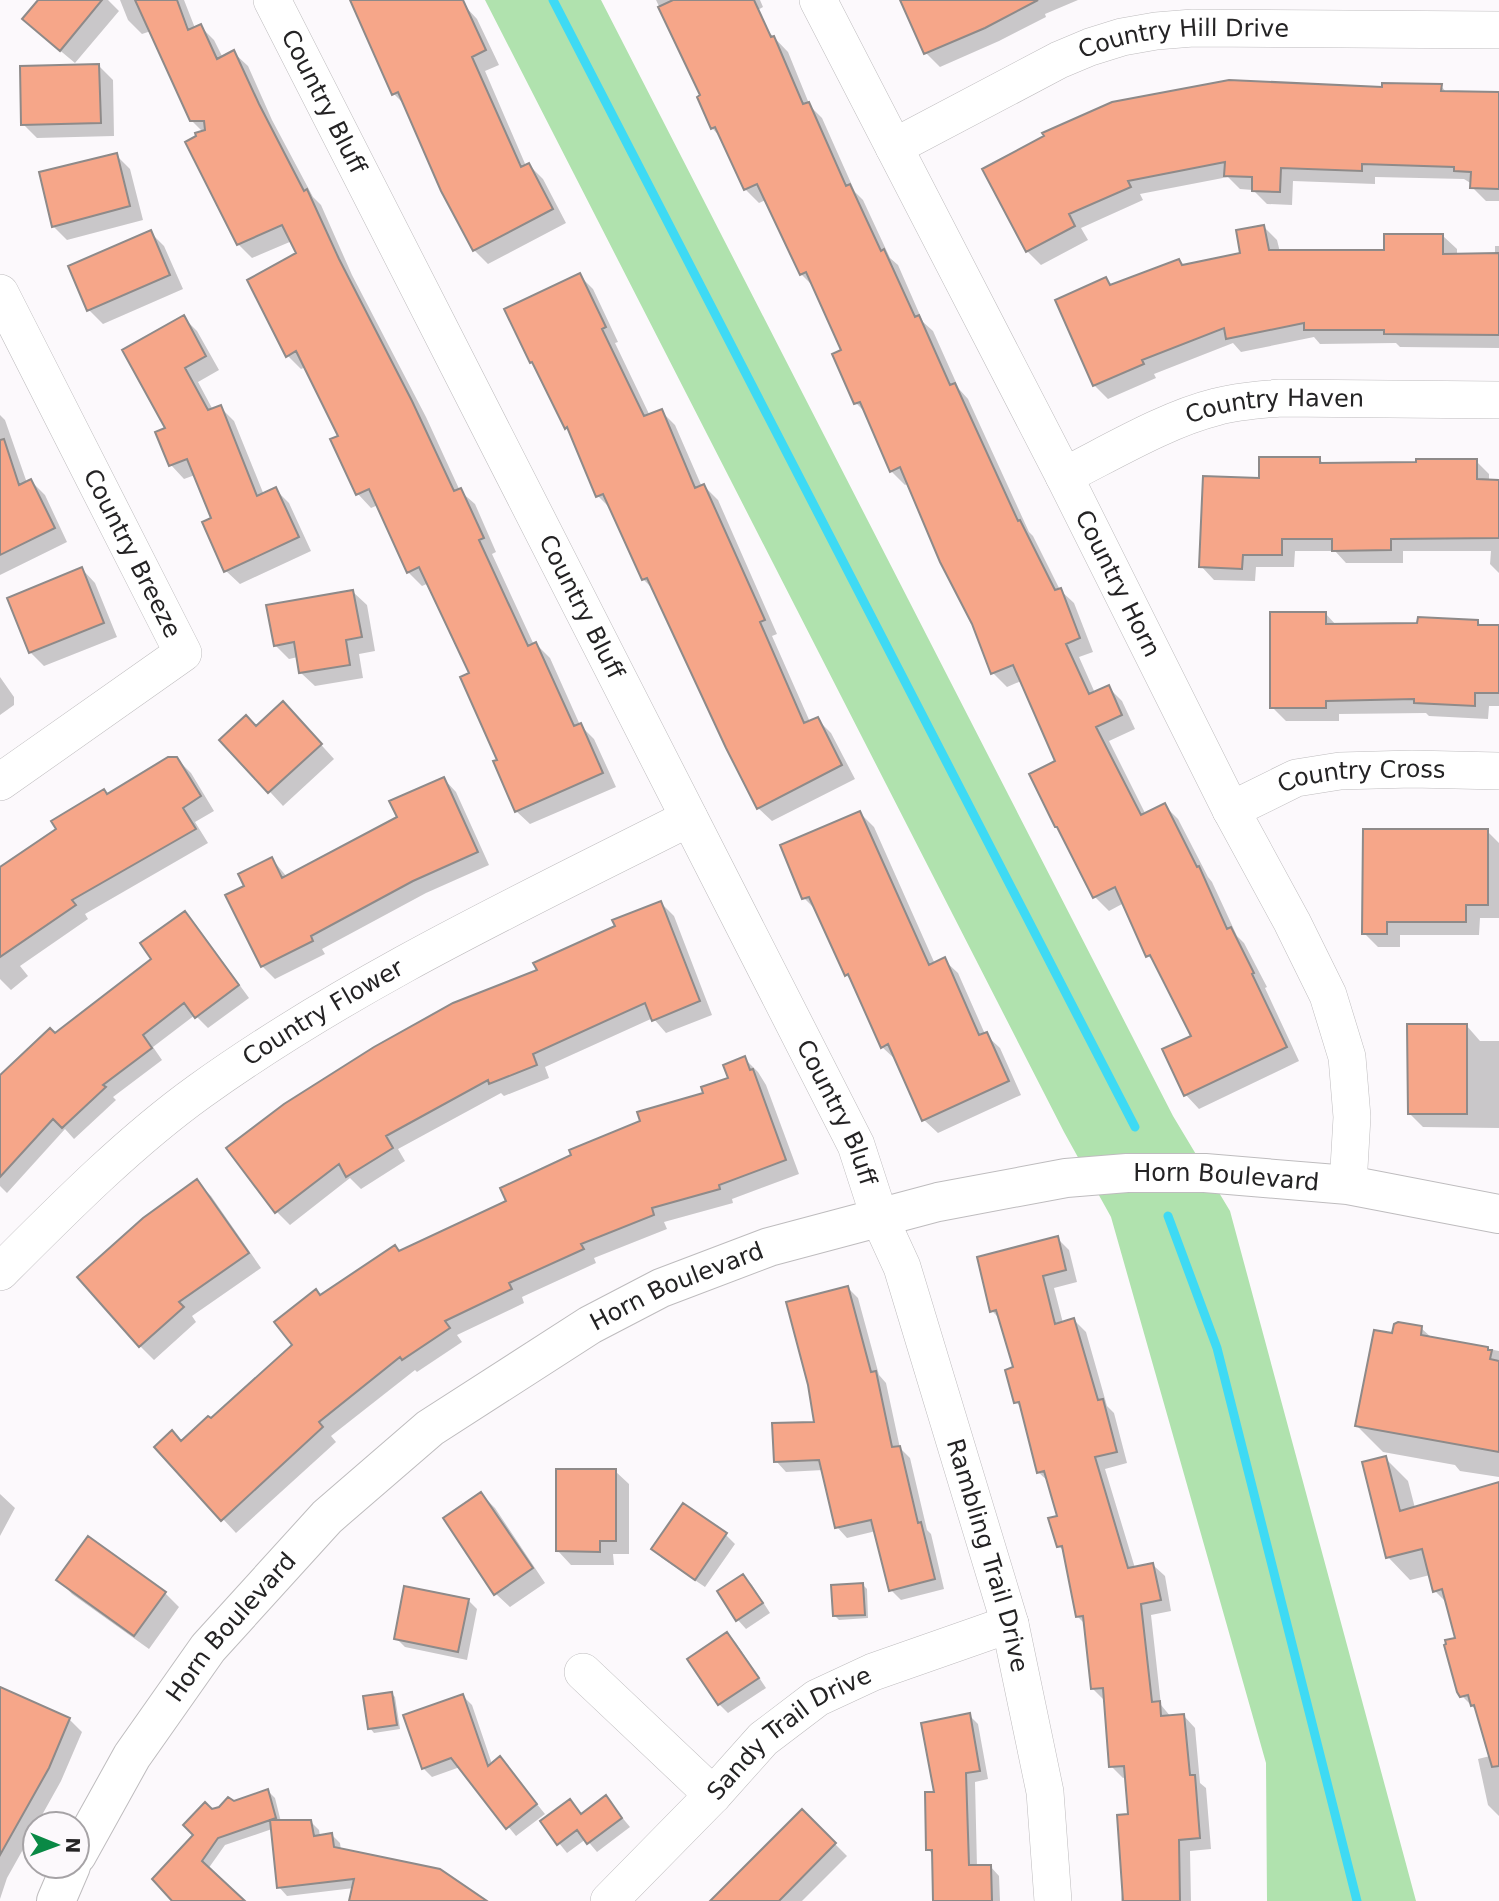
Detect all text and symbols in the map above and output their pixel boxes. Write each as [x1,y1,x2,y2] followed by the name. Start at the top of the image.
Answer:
[1074,14,1289,64] street label: Country Hill Drive
[275,25,372,179] street label: Country Bluff
[1182,384,1364,430] street label: Country Haven
[78,464,187,642] street label: Country Breeze
[1069,505,1166,662] street label: Country Horn
[533,530,630,684] street label: Country Bluff
[1273,755,1446,799] street label: Country Cross
[237,953,408,1072] street label: Country Flower
[791,1035,882,1189] street label: Country Bluff
[1133,1158,1320,1197] street label: Horn Boulevard
[585,1236,767,1336] street label: Horn Boulevard
[941,1435,1034,1675] street label: Rambling Trail Drive
[161,1547,302,1707] street label: Horn Boulevard
[701,1661,876,1806] street label: Sandy Trail Drive
[21,1810,91,1880] north arrow
[62,1837,84,1853] text: N

